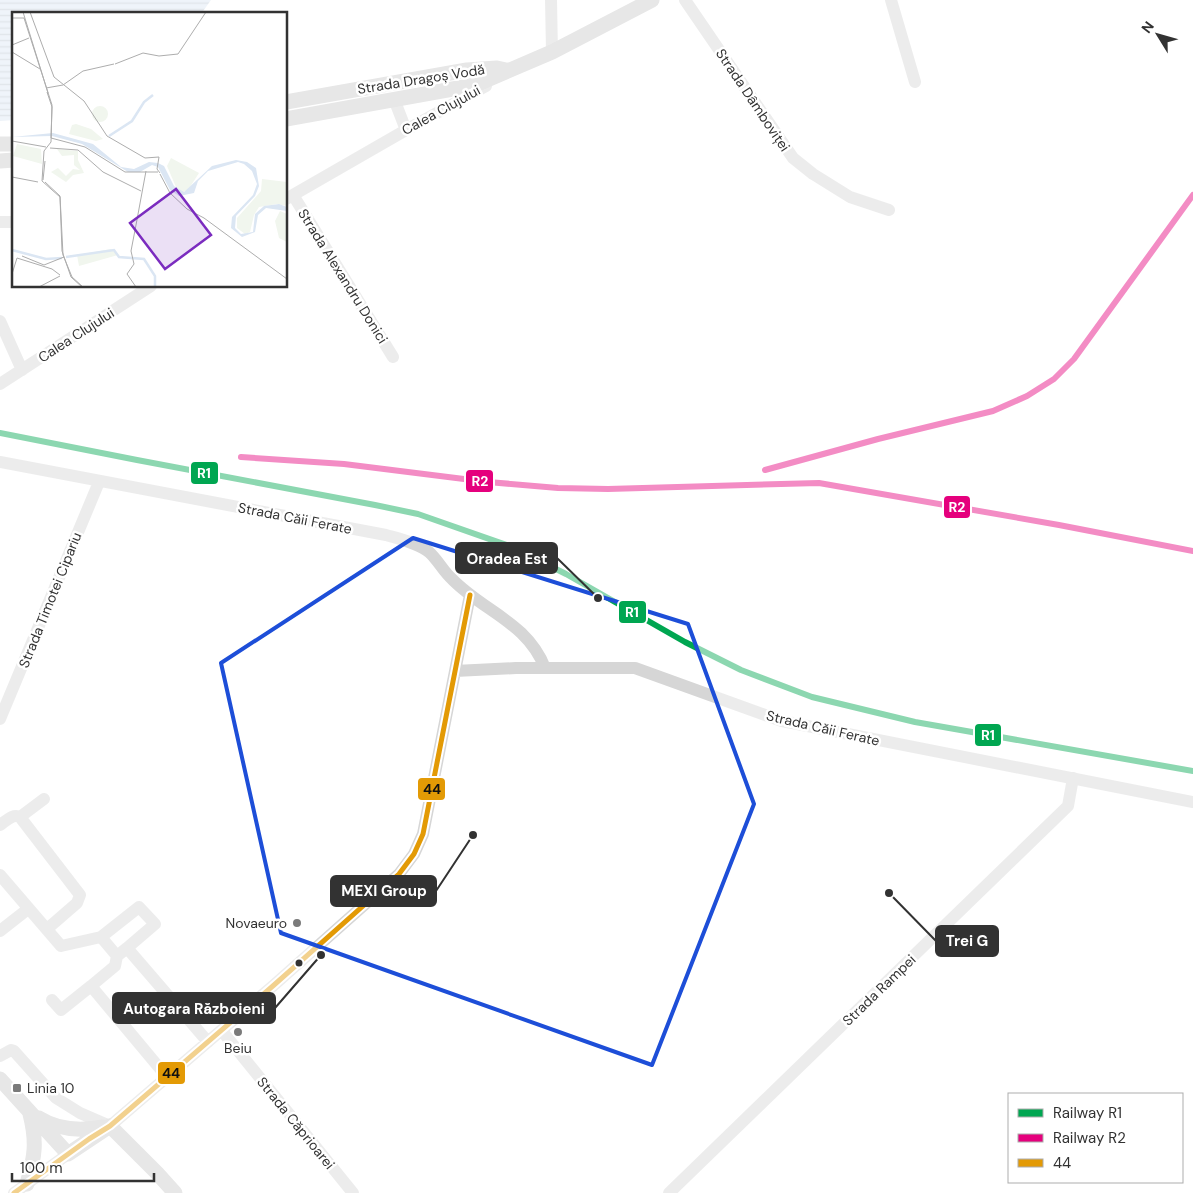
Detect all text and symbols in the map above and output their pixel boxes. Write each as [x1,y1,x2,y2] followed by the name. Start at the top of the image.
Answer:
[1133,10,1183,60] north arrow
[12,12,288,288] inset map
[1137,18,1158,37] text: N
[712,45,794,155] street label: Strada Dâmboviței
[356,60,486,98] street label: Strada Dragoș Vodă
[399,81,483,139] street label: Calea Clujului
[294,205,392,347] street label: Strada Alexandru Donici
[35,304,117,366] street label: Calea Clujului
[190,461,219,485] line badge: R1
[197,464,211,482] text: R1
[465,469,494,493] line badge: R2
[472,472,488,490] text: R2
[943,495,971,519] line badge: R2
[237,498,354,538] street label: Strada Căii Ferate
[949,498,965,516] text: R2
[15,529,85,671] street label: Strada Timotei Cipariu
[456,543,557,573] callout: Oradea Est
[467,549,547,569] text: Oradea Est
[618,600,647,624] line badge: R1
[625,603,639,621] text: R1
[765,706,881,750] street label: Strada Căii Ferate
[974,723,1002,747] line badge: R1
[981,726,995,744] text: R1
[417,777,446,801] line badge: 44
[423,780,441,798] text: 44
[331,876,436,906] callout: MEXI Group
[341,881,427,901] text: MEXI Group
[226,914,287,932] place label: Novaeuro
[291,917,303,929] marker: Novaeuro
[936,926,998,956] callout: Trei G
[946,931,988,951] text: Trei G
[839,951,919,1029] street label: Strada Rampei
[294,958,304,968] unlabelled marker
[113,993,275,1023] callout: Autogara Războieni
[123,999,265,1019] text: Autogara Războieni
[232,1026,244,1038] marker: Beiu
[224,1039,252,1057] place label: Beiu
[157,1061,186,1085] line badge: 44
[162,1064,180,1082] text: 44
[253,1073,339,1173] street label: Strada Căprioarei
[27,1079,74,1097] place label: Linia 10
[11,1082,23,1094] marker: Linia 10
[1008,1093,1183,1183] legend
[1053,1103,1122,1123] text: Railway R1
[1053,1128,1126,1148] text: Railway R2
[12,1150,155,1182] scale bar
[1053,1153,1071,1173] text: 44
[20,1158,63,1178] text: 100 m

